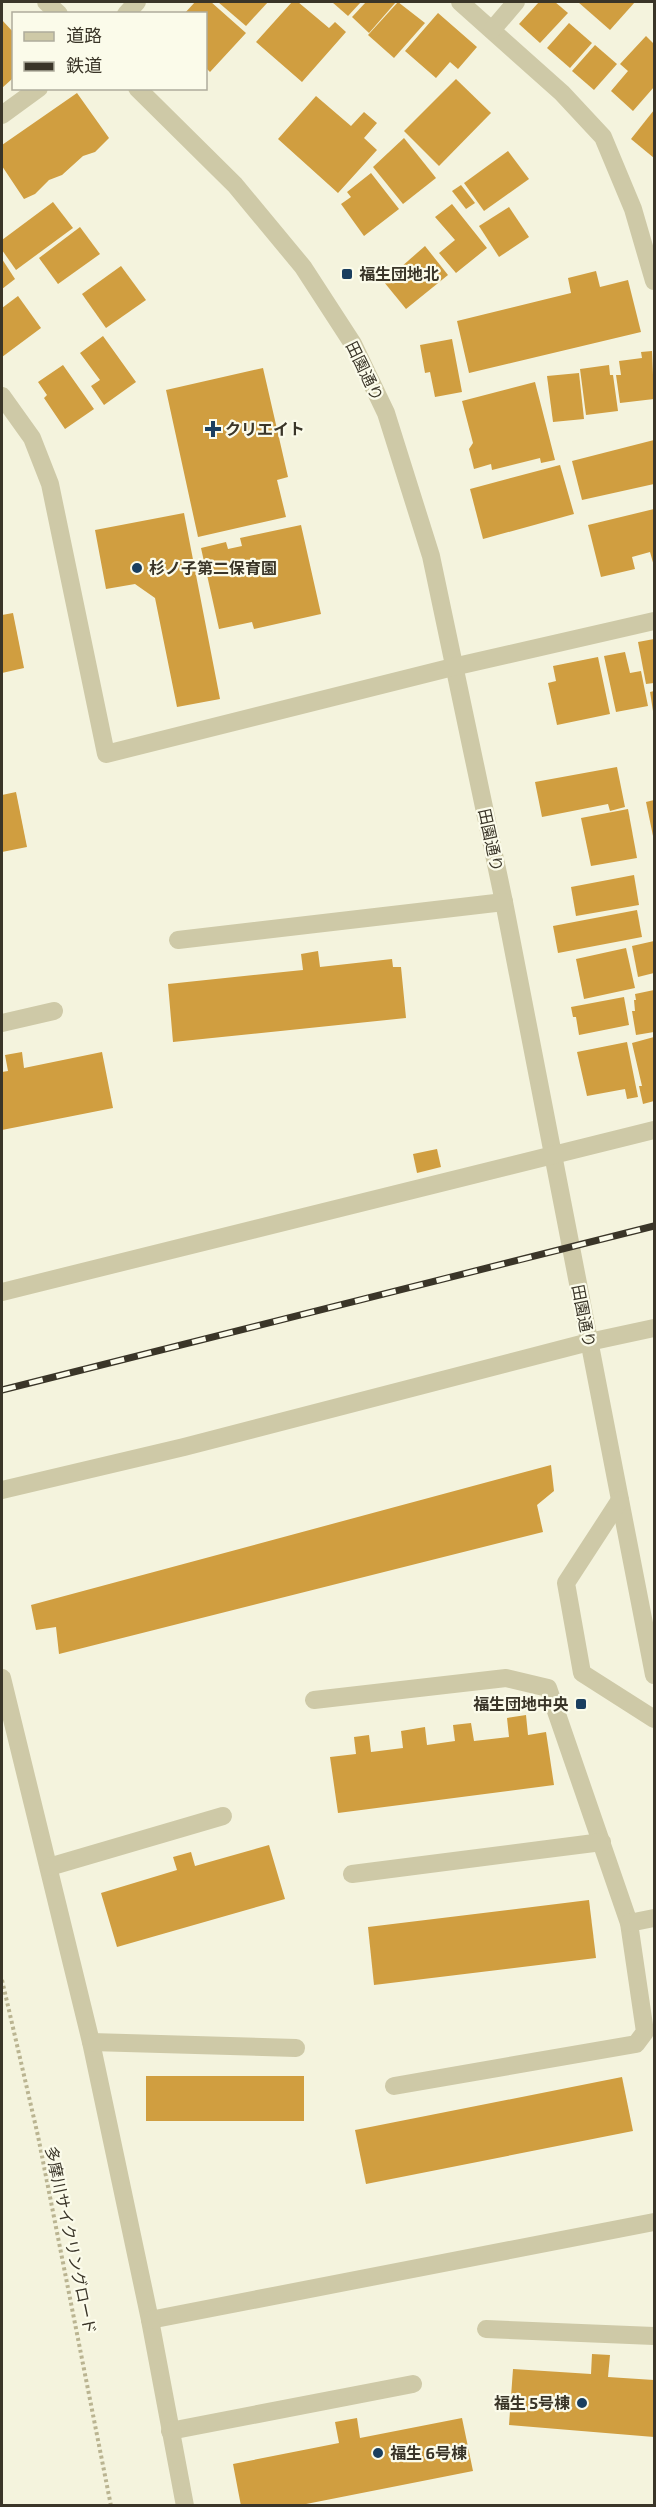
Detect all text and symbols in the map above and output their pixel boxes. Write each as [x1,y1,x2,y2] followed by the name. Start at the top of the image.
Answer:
[12,12,207,90] legend
[66,24,102,46] text: 道路
[66,54,102,76] text: 鉄道
[359,264,439,283] place label: 福生団地北
[340,267,354,281] marker: 福生団地北
[343,338,388,404] street label: 田園通り
[225,419,305,438] place label: クリエイト
[206,422,220,436] marker: クリエイト
[149,558,277,577] place label: 杉ノ子第二保育園
[130,561,144,575] marker: 杉ノ子第二保育園
[476,807,507,873] street label: 田園通り
[569,1283,600,1349] street label: 田園通り
[473,1694,569,1713] place label: 福生団地中央
[574,1697,588,1711] marker: 福生団地中央
[42,2144,101,2336] street label: 多摩川サイクリングロード
[494,2393,570,2412] place label: 福生 5号棟
[575,2396,589,2410] marker: 福生 5号棟
[390,2443,467,2462] place label: 福生 6号棟
[371,2446,385,2460] marker: 福生 6号棟

